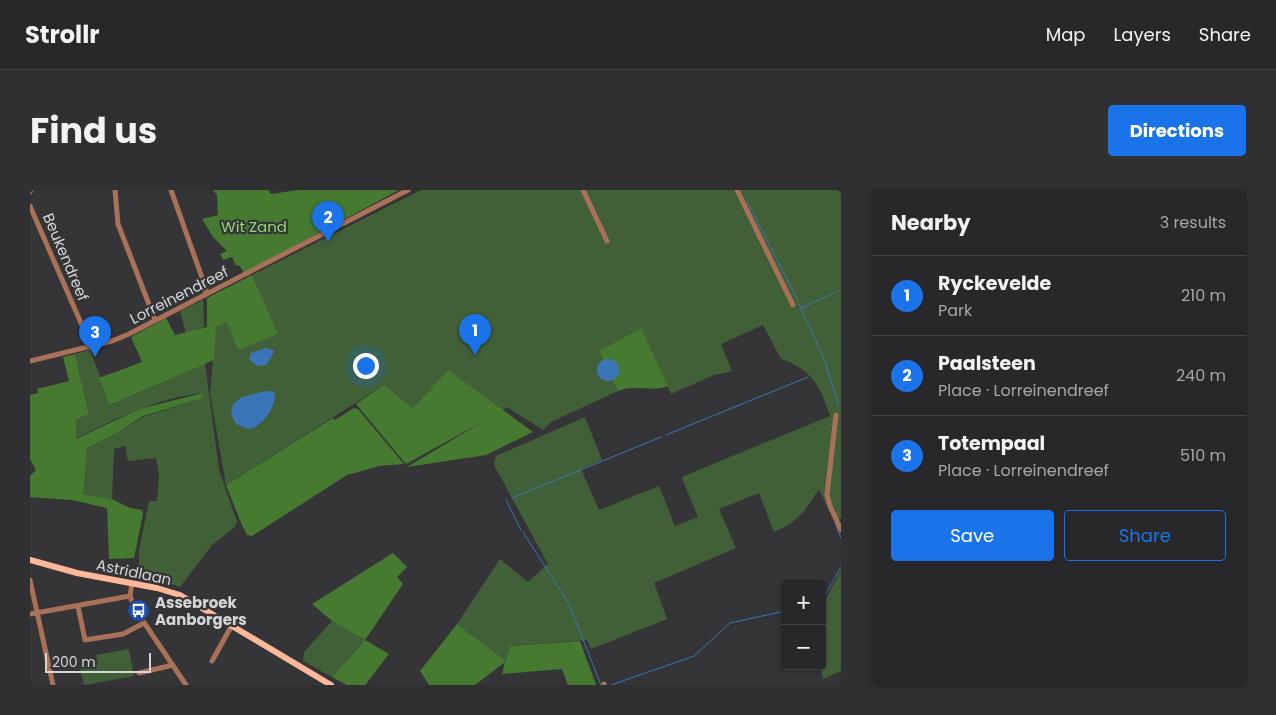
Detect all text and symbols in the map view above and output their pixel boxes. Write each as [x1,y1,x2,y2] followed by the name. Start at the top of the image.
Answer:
[25,18,100,51] text: Strollr
[1046,22,1086,47] text: Map
[1114,22,1171,47] text: Layers
[1199,22,1251,47] text: Share
[1108,105,1246,156] button: Directions
[30,106,157,155] text: Find us
[312,201,344,242] pin: 2
[891,208,971,237] text: Nearby
[38,210,94,304] street label: Beukendreef
[1160,211,1226,234] text: 3 results
[221,216,287,237] park label: Wit Zand
[126,261,232,329] street label: Lorreinendreef
[938,270,1051,297] text: Ryckevelde
[904,284,910,307] text: 1
[1181,284,1226,307] text: 210 m
[938,299,972,322] text: Park
[459,314,491,355] pin: 1
[79,316,111,357] pin: 3
[938,350,1036,377] text: Paalsteen
[353,353,379,379] your location
[902,364,912,387] text: 2
[1176,364,1226,387] text: 240 m
[938,379,1109,402] text: Place · Lorreinendreef
[938,430,1045,457] text: Totempaal
[902,444,912,467] text: 3
[1180,444,1226,467] text: 510 m
[938,459,1109,482] text: Place · Lorreinendreef
[891,510,1054,561] button: Save
[1064,510,1226,561] button: Share
[94,554,174,590] street label: Astridlaan
[781,580,826,670] map controls
[781,580,826,625] button: +
[155,592,247,630] place label: Assebroek Aanborgers
[127,599,151,623] bus stop icon: Assebroek Aanborgers
[781,625,826,670] button: −
[45,650,151,673] scale bar
[52,652,96,672] text: 200 m

